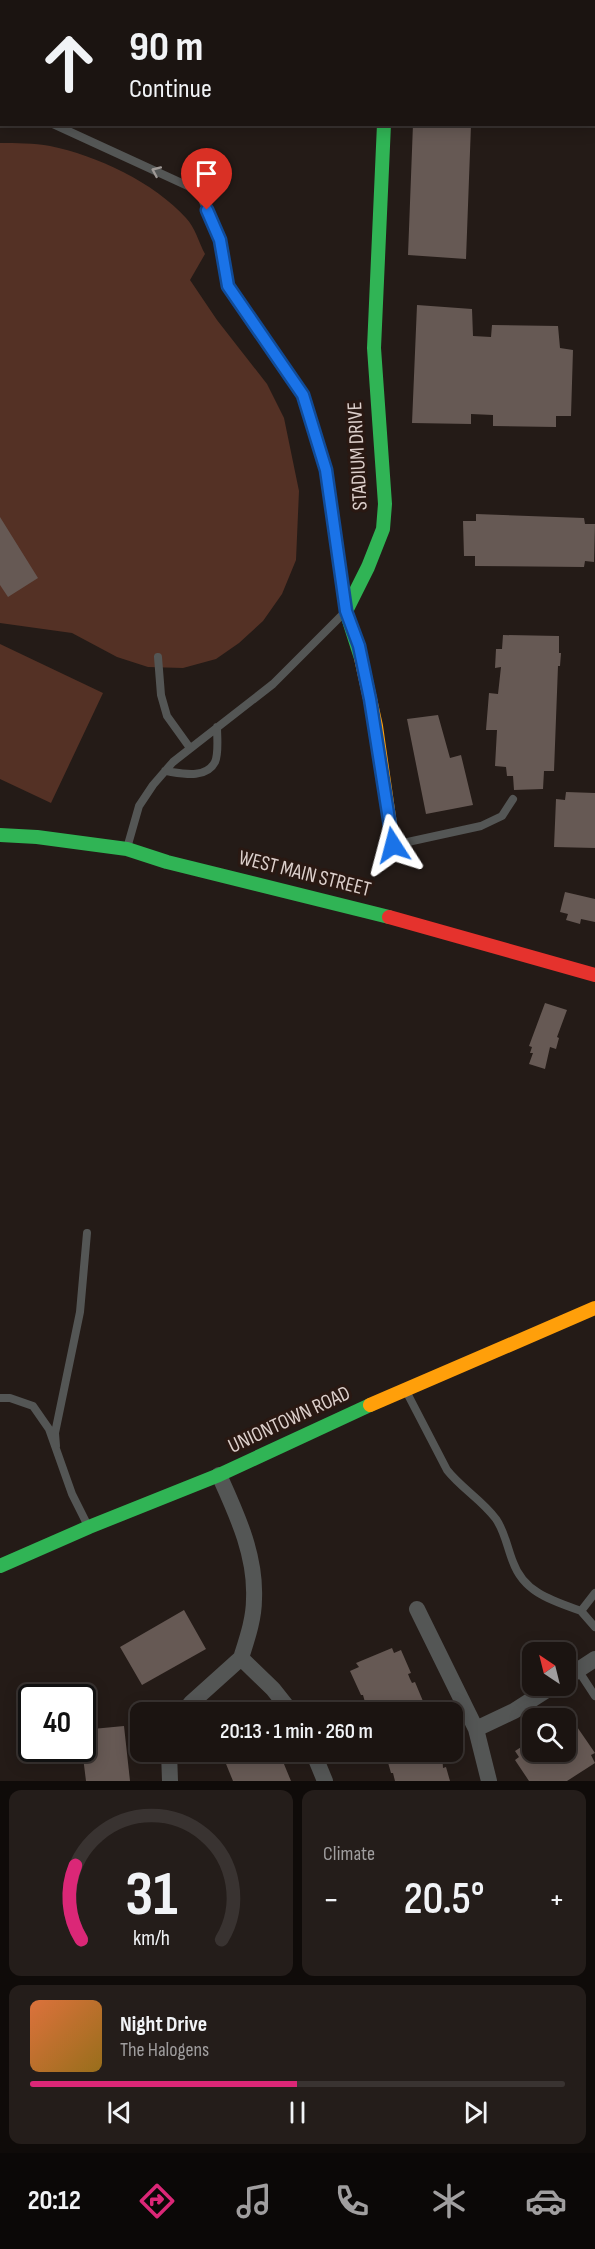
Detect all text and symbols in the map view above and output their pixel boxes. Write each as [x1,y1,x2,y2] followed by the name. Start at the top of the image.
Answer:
[129,22,203,73] text: 90 m
[30,24,108,102] icon: ahead
[129,73,212,105] text: Continue
[181,148,232,210] pin
[190,157,223,190] icon: arrive
[151,167,162,179] one-way arrow
[342,401,373,511] street label: STADIUM DRIVE
[361,813,425,877] position arrow
[236,845,374,902] street label: WEST MAIN STREET
[224,1380,354,1459] street label: UNIONTOWN ROAD
[522,1642,576,1696] north arrow
[522,1642,576,1762] map controls
[18,1684,96,1762] speed limit sign: 40
[522,1708,576,1762] button: search
[220,1718,373,1745] text: 20:13 · 1 min · 260 m
[323,1842,375,1866] text: Climate
[125,1858,177,1933] text: 31
[403,1872,485,1927] text: 20.5°
[323,1880,339,1920] text: −
[549,1880,565,1920] text: +
[132,1926,170,1951] text: km/h
[120,2011,207,2038] text: Night Drive
[120,2038,209,2062] text: The Halogens
[103,2096,136,2129] icon: previous
[281,2096,314,2129] icon: pause
[459,2096,492,2129] icon: next
[136,2180,178,2222] icon: directions
[233,2180,275,2222] icon: music
[331,2180,373,2222] icon: phone
[428,2180,470,2222] icon: climate
[525,2180,567,2222] icon: car
[28,2185,81,2217] text: 20:12

